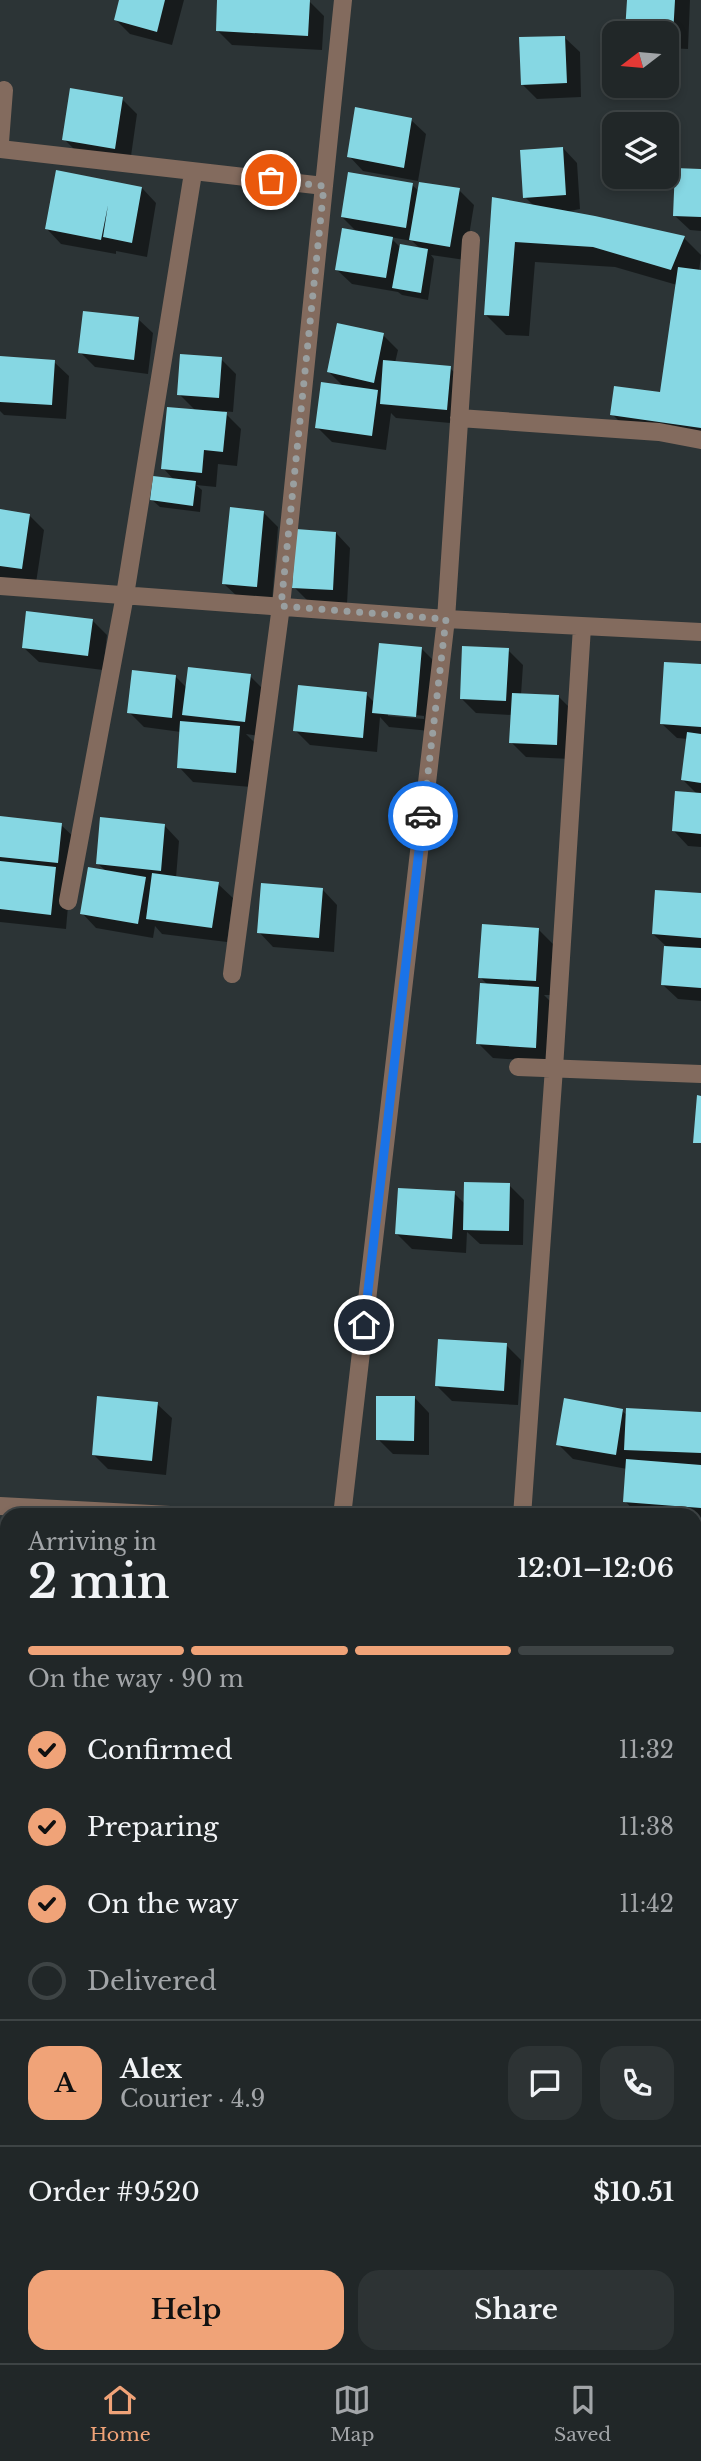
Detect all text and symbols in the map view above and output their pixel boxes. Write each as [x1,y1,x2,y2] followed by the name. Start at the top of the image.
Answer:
[602,21,679,98] north arrow
[602,21,679,189] map controls
[602,112,679,189] button: layers
[241,150,301,210] pin
[252,161,290,199] icon: bag
[388,781,458,851] courier
[404,797,442,835] icon: car
[334,1295,394,1355] pin
[345,1306,383,1344] icon: home
[28,1528,157,1556] text: Arriving in
[517,1552,674,1584] text: 12:01–12:06
[28,1553,170,1610] text: 2 min
[28,1665,244,1693] text: On the way · 90 m
[28,1731,66,1769] icon: check
[87,1734,232,1766] text: Confirmed
[619,1736,674,1764] text: 11:32
[28,1808,66,1846] icon: check
[87,1811,219,1843] text: Preparing
[619,1813,674,1841] text: 11:38
[28,1885,66,1923] icon: check
[87,1888,239,1920] text: On the way
[619,1890,674,1918] text: 11:42
[87,1965,217,1997] text: Delivered
[508,2046,582,2120] button: chat
[600,2046,674,2120] button: phone
[120,2053,182,2085] text: Alex
[54,2067,76,2099] text: A
[120,2085,265,2113] text: Courier · 4.9
[28,2176,200,2208] text: Order #9520
[593,2176,674,2208] text: $10.51
[28,2270,344,2350] button: Help
[358,2270,674,2350] button: Share
[90,2381,151,2446] tab: Home
[330,2381,374,2446] tab: Map
[554,2381,611,2446] tab: Saved

